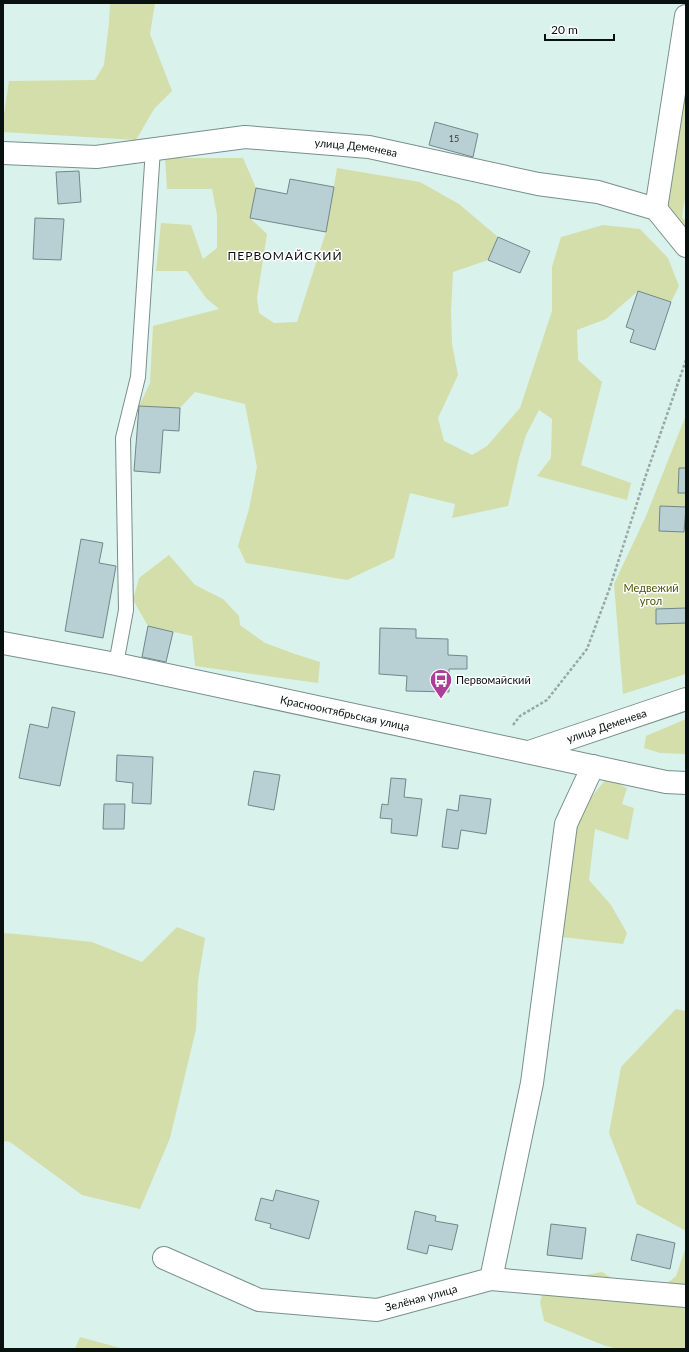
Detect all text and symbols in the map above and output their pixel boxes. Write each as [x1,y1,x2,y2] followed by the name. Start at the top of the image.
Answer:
[545,16,614,42] scale bar
[551,22,578,37] text: 20 m
[449,133,459,144] house number: 15
[314,136,399,159] street label: улица Деменева
[227,248,343,263] district label: ПЕРВОМАЙСКИЙ
[623,581,679,607] park label: Медвежий угол
[428,667,454,700] bus stop icon: Первомайский
[456,673,531,686] place label: Первомайский
[279,692,411,733] street label: Краснооктябрьская улица
[565,706,648,745] street label: улица Деменева
[383,1281,459,1314] street label: Зелёная улица

